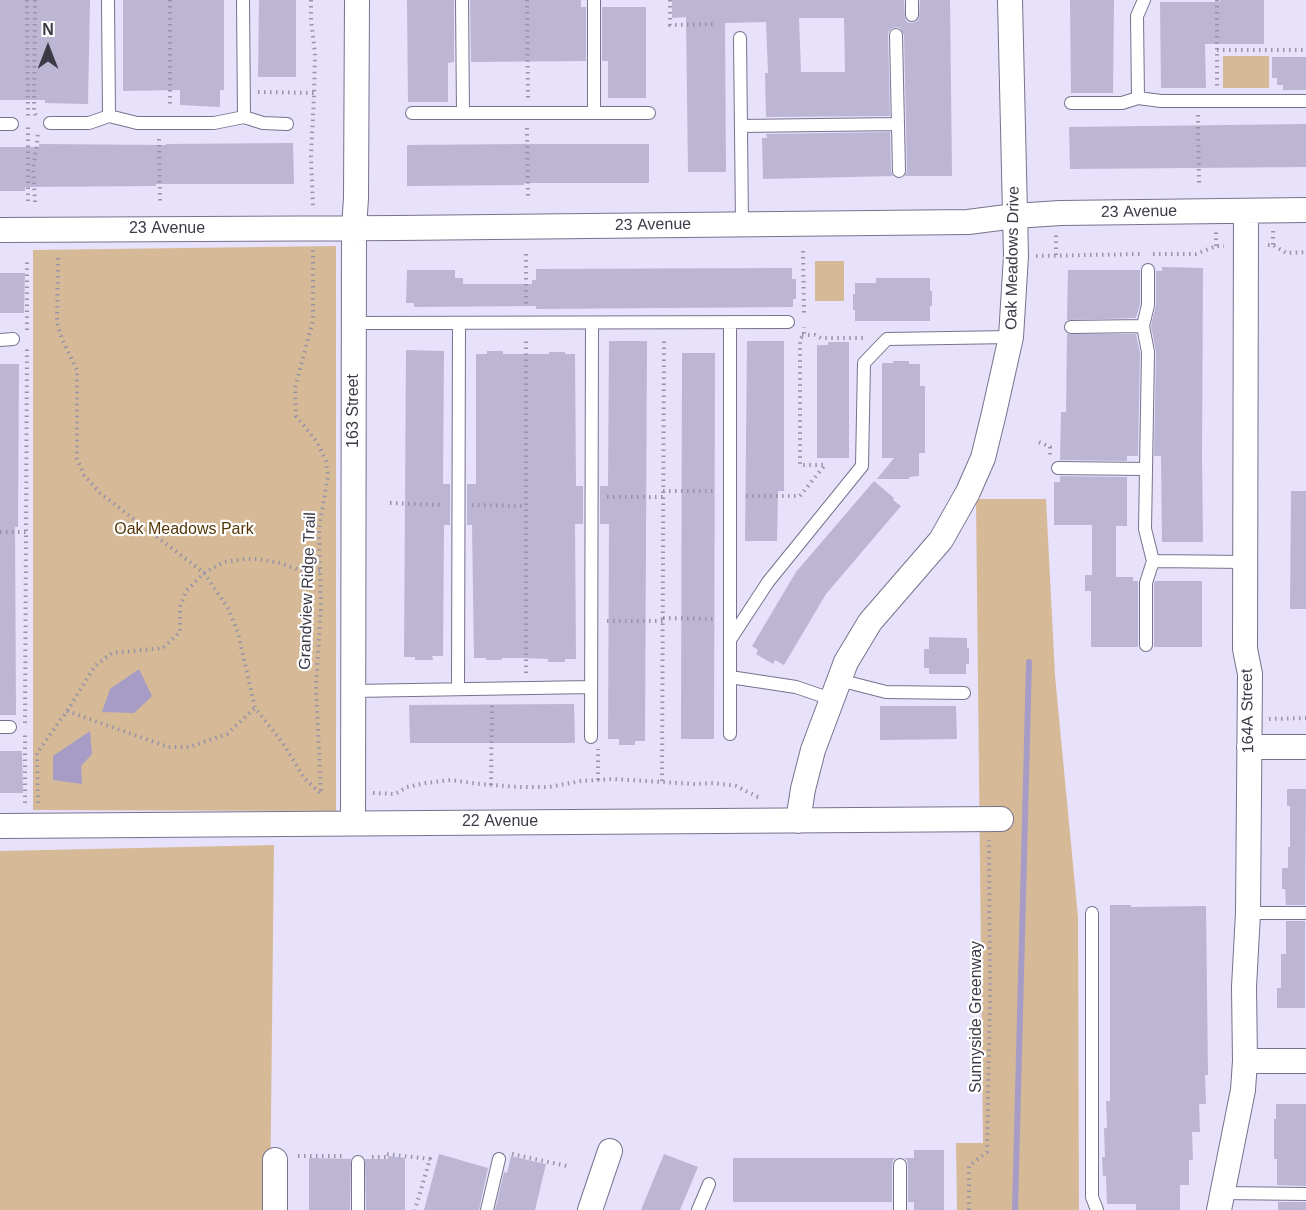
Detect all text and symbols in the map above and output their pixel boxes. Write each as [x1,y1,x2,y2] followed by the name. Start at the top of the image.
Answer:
[18,18,78,78] north arrow
[42,21,54,38] text: N
[1002,186,1024,330] street label: Oak Meadows Drive
[1101,202,1177,222] street label: 23 Avenue
[615,215,691,235] street label: 23 Avenue
[129,219,205,239] street label: 23 Avenue
[344,374,364,448] street label: 163 Street
[296,512,320,670] street label: Grandview Ridge Trail
[114,520,254,540] park label: Oak Meadows Park
[1238,669,1258,753] street label: 164A Street
[462,812,538,832] street label: 22 Avenue
[967,941,987,1093] street label: Sunnyside Greenway

